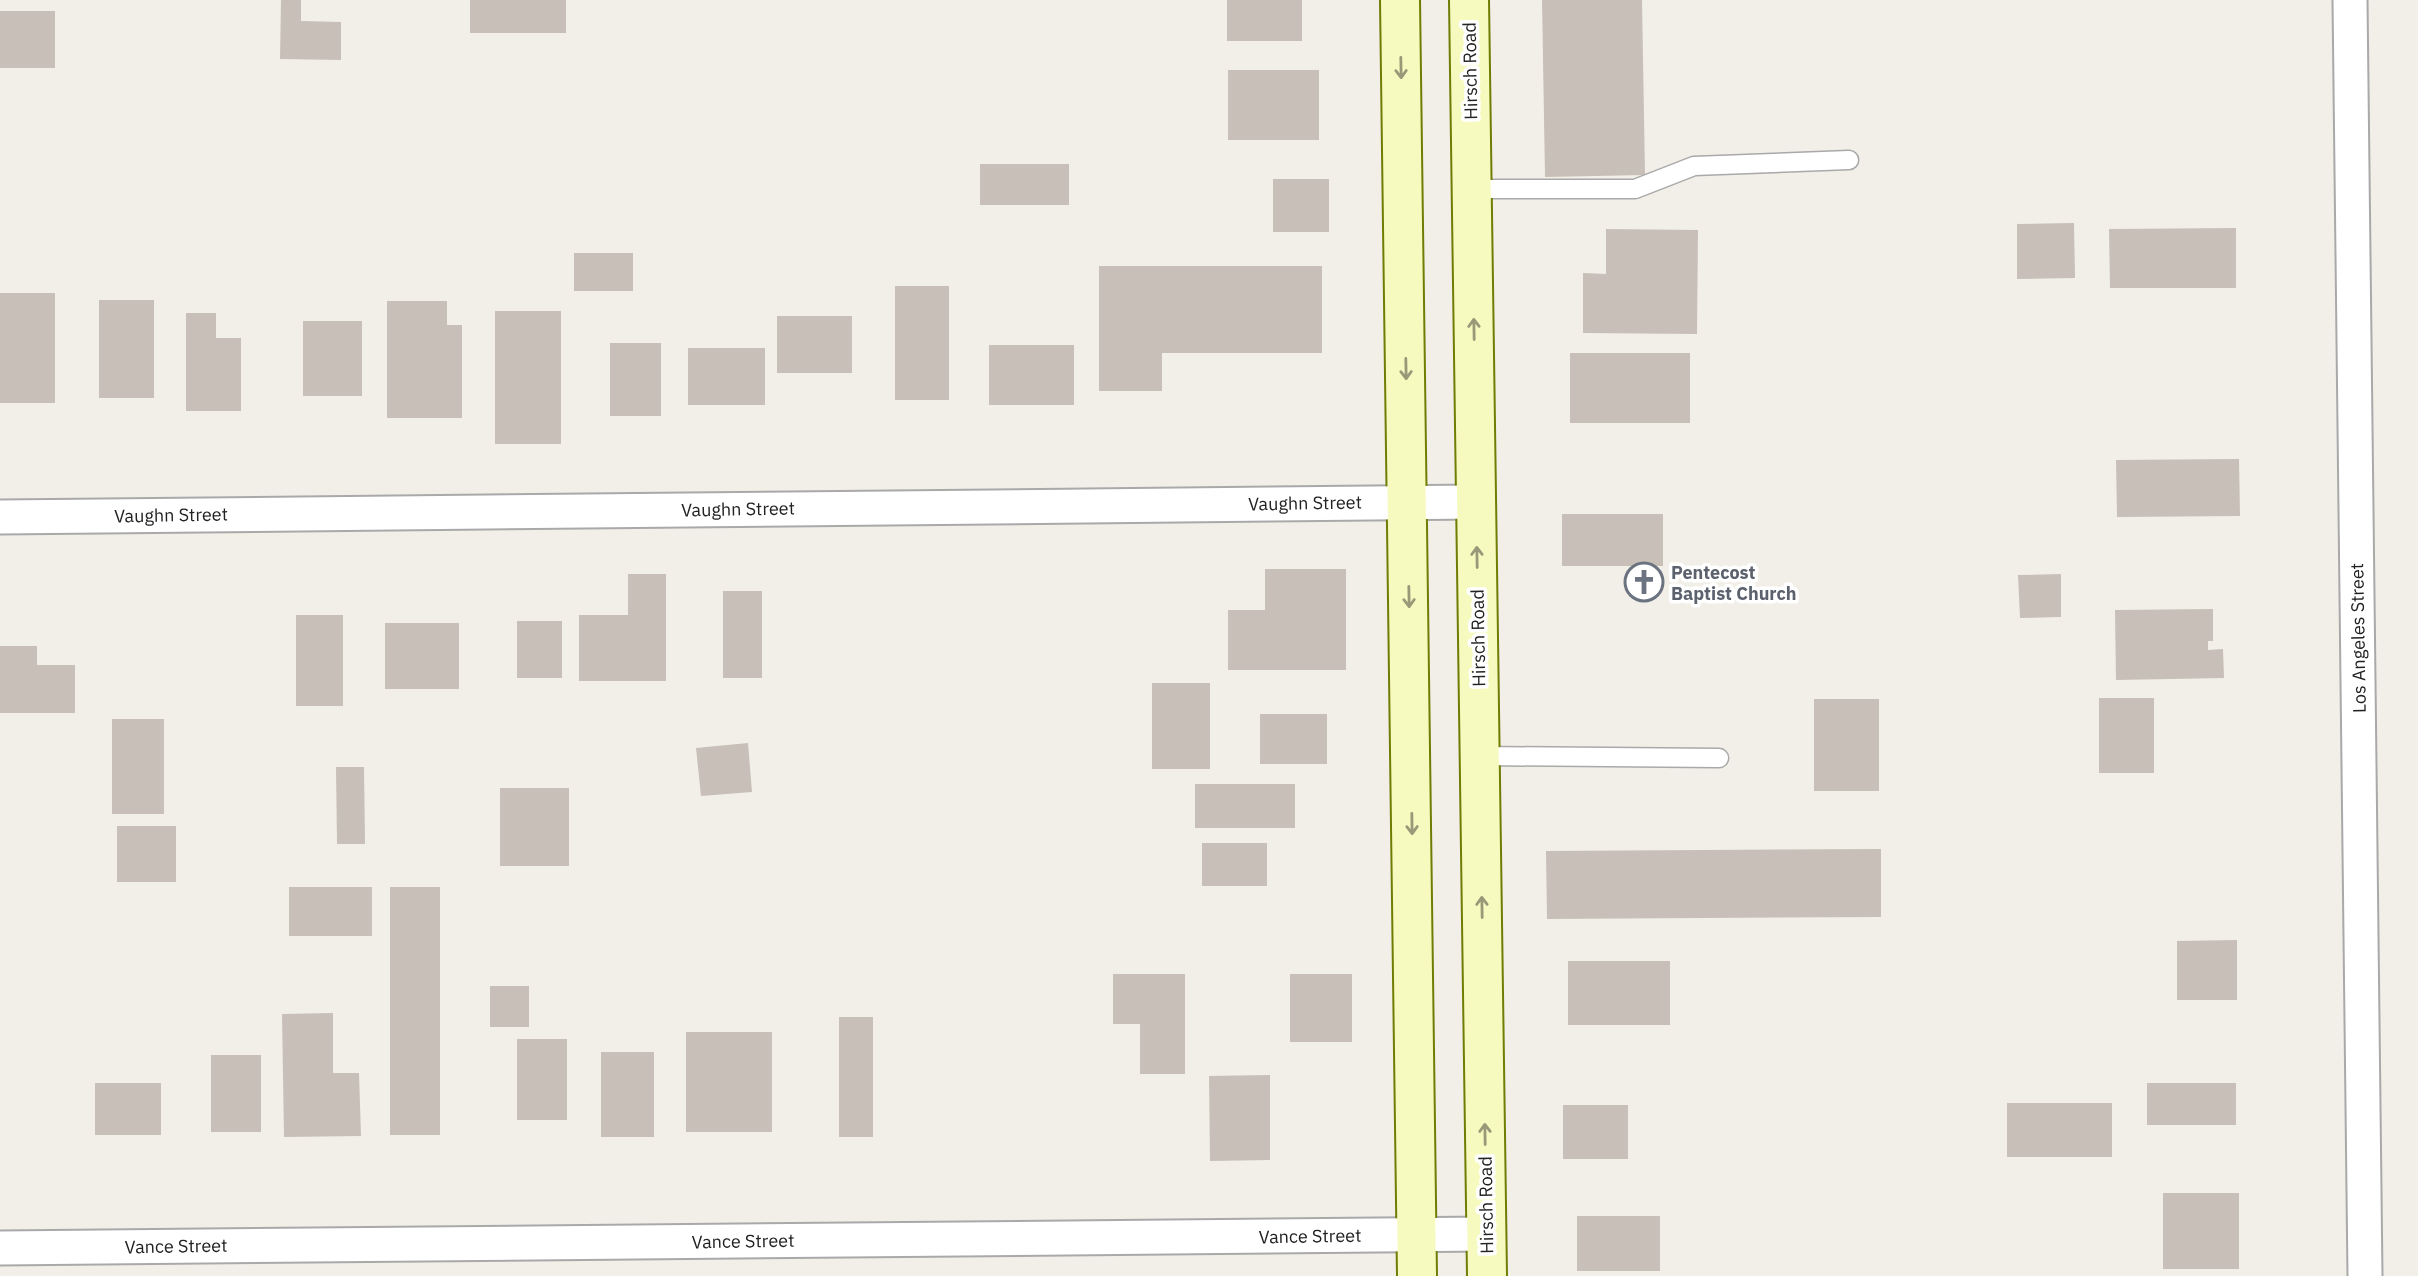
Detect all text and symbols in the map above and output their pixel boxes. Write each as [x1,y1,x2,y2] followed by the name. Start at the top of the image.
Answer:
[1458,22,1482,120] street label: Hirsch Road
[1394,56,1408,79] one-way arrow
[1467,318,1481,341] one-way arrow
[1399,357,1412,380] one-way arrow
[1248,491,1362,515] street label: Vaughn Street
[681,497,795,521] street label: Vaughn Street
[114,503,228,527] street label: Vaughn Street
[1470,546,1484,569] one-way arrow
[1623,561,1665,603] church icon: Pentecost Baptist Church
[1671,561,1797,605] place label: Pentecost Baptist Church
[2345,563,2371,713] street label: Los Angeles Street
[1402,585,1416,608] one-way arrow
[1466,589,1490,687] street label: Hirsch Road
[1405,812,1419,835] one-way arrow
[1475,896,1489,919] one-way arrow
[1479,1123,1492,1146] one-way arrow
[1474,1156,1498,1254] street label: Hirsch Road
[1258,1224,1362,1248] street label: Vance Street
[691,1229,795,1253] street label: Vance Street
[124,1234,228,1258] street label: Vance Street

